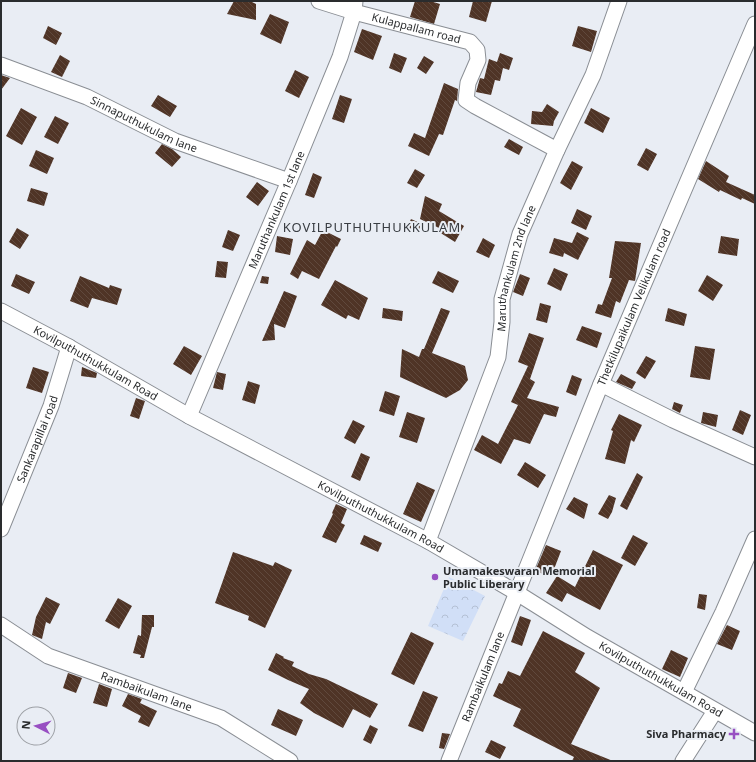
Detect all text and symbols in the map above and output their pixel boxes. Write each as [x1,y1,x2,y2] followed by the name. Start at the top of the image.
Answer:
[370,9,462,46] street label: Kulappallam road
[88,92,200,155] street label: Sinnaputhukulam lane
[245,148,308,271] street label: Maruthankulam 1st lane
[493,202,539,332] street label: Maruthankulam 2nd lane
[283,218,461,236] district label: KOVILPUTHUTHUKKULAM
[593,226,674,388] street label: Thetkilupaikulam Velikulam road
[31,322,161,404] street label: Kovilputhuthukkulam Road
[13,394,61,485] street label: Sankarapillai road
[315,477,447,556] street label: Kovilputhuthukkulam Road
[443,563,595,591] place label: Umamakeswaran Memorial Public Liberary
[430,572,440,582] marker: Umamakeswaran Memorial Public Liberary
[458,629,507,724] street label: Rambaikulam lane
[596,637,726,720] street label: Kovilputhuthukkulam Road
[99,668,194,714] street label: Rambaikulam lane
[16,706,56,746] north arrow
[18,720,33,730] text: N
[646,726,727,741] place label: Siva Pharmacy
[729,729,739,739] marker: Siva Pharmacy

